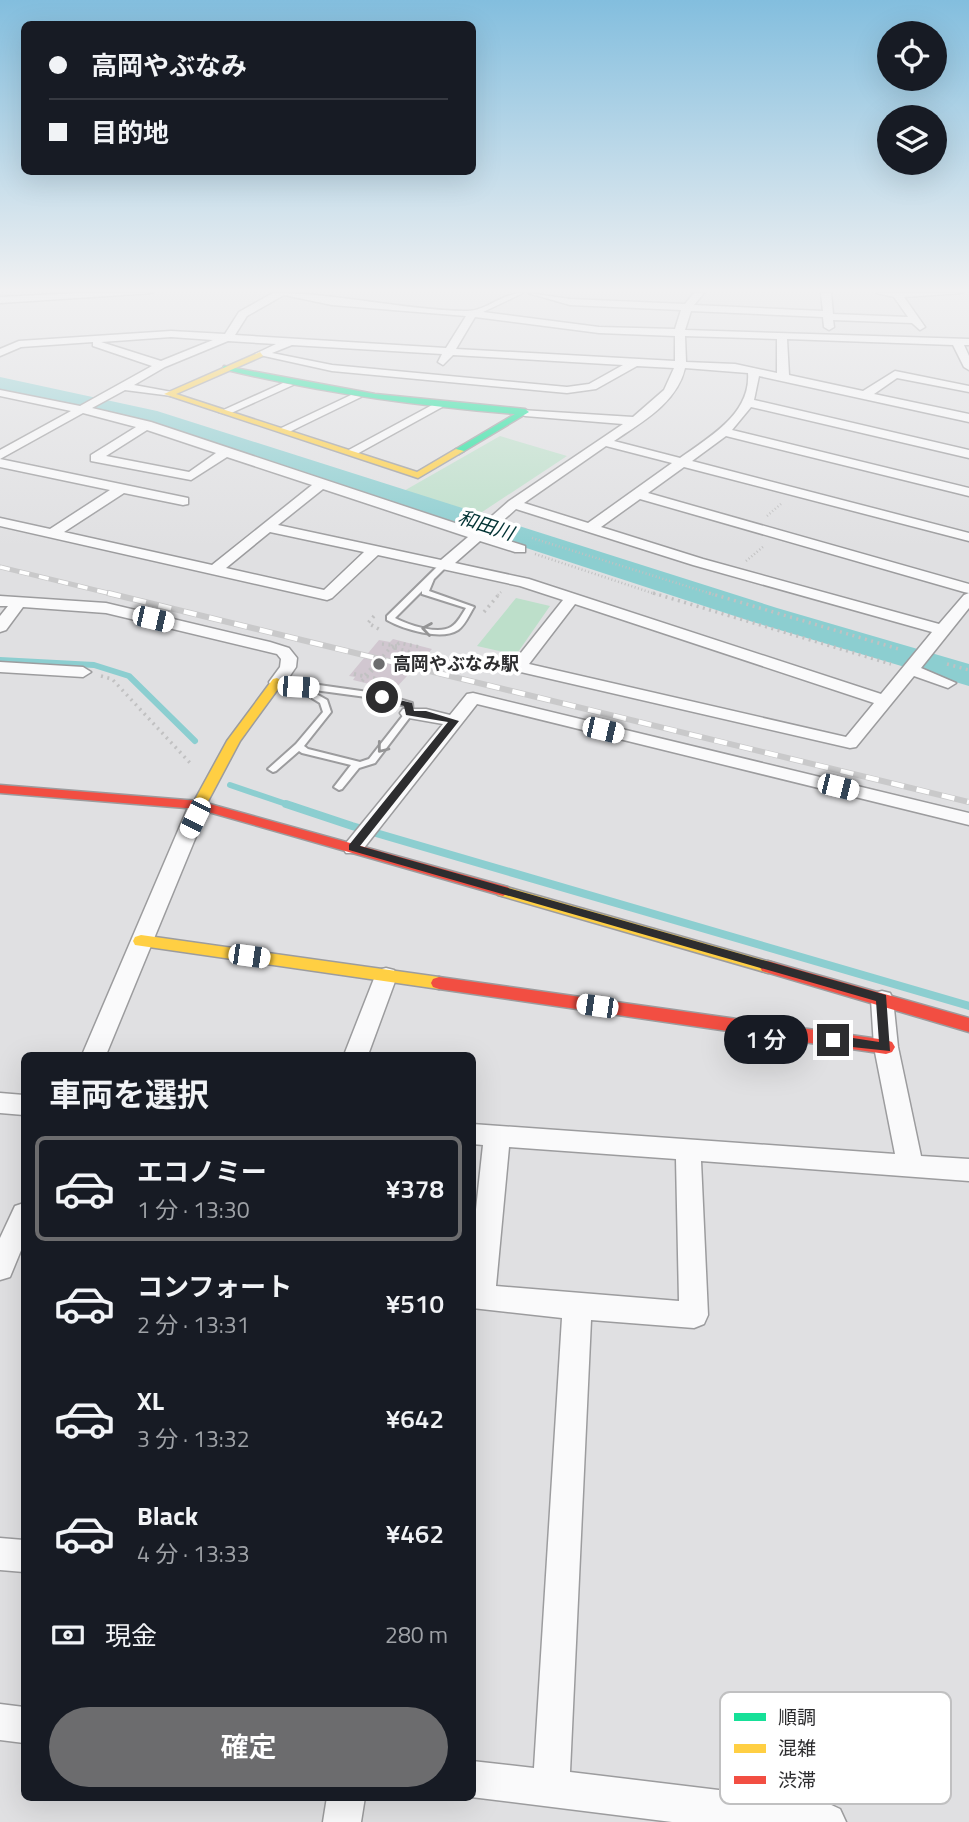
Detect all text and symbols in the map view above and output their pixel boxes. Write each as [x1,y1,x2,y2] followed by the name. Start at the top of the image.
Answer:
[877,21,947,175] map controls
[877,21,947,91] button: locate
[91,46,247,85] text: 高岡やぶなみ
[877,105,947,175] button: layers
[91,113,169,152] text: 目的地
[455,502,520,548] water label: 和田川
[131,604,176,634] car
[421,622,433,637] one-way arrow
[393,650,519,677] place label: 高岡やぶなみ駅
[371,656,387,672] marker: 高岡やぶなみ駅
[277,675,320,699] car
[366,681,398,713] route start
[581,715,626,745] car
[377,741,390,753] one-way arrow
[816,772,861,802] car
[177,795,214,841] car
[227,943,272,969] car
[575,993,620,1019] car
[724,1016,808,1064] callout: 1 分
[746,1022,786,1057] text: 1 分
[817,1024,849,1056] route end
[49,1070,209,1118] text: 車両を選択
[137,1152,267,1191] text: エコノミー
[53,1157,116,1220] icon: car
[386,1169,444,1208] text: ¥378
[137,1192,250,1227] text: 1 分 · 13:30
[137,1267,292,1306] text: コンフォート
[53,1272,116,1335] icon: car
[386,1284,444,1323] text: ¥510
[137,1307,250,1342] text: 2 分 · 13:31
[137,1381,164,1420] text: XL
[53,1387,116,1450] icon: car
[386,1399,444,1438] text: ¥642
[137,1421,250,1456] text: 3 分 · 13:32
[137,1496,198,1535] text: Black
[53,1502,116,1565] icon: car
[386,1514,444,1553] text: ¥462
[137,1536,250,1571] text: 4 分 · 13:33
[49,1616,87,1654] icon: cash
[105,1616,157,1655] text: 現金
[385,1617,448,1652] text: 280 m
[720,1692,951,1804] legend
[778,1702,816,1731] text: 順調
[49,1707,448,1787] button: 確定
[778,1733,816,1762] text: 混雑
[778,1765,816,1794] text: 渋滞

